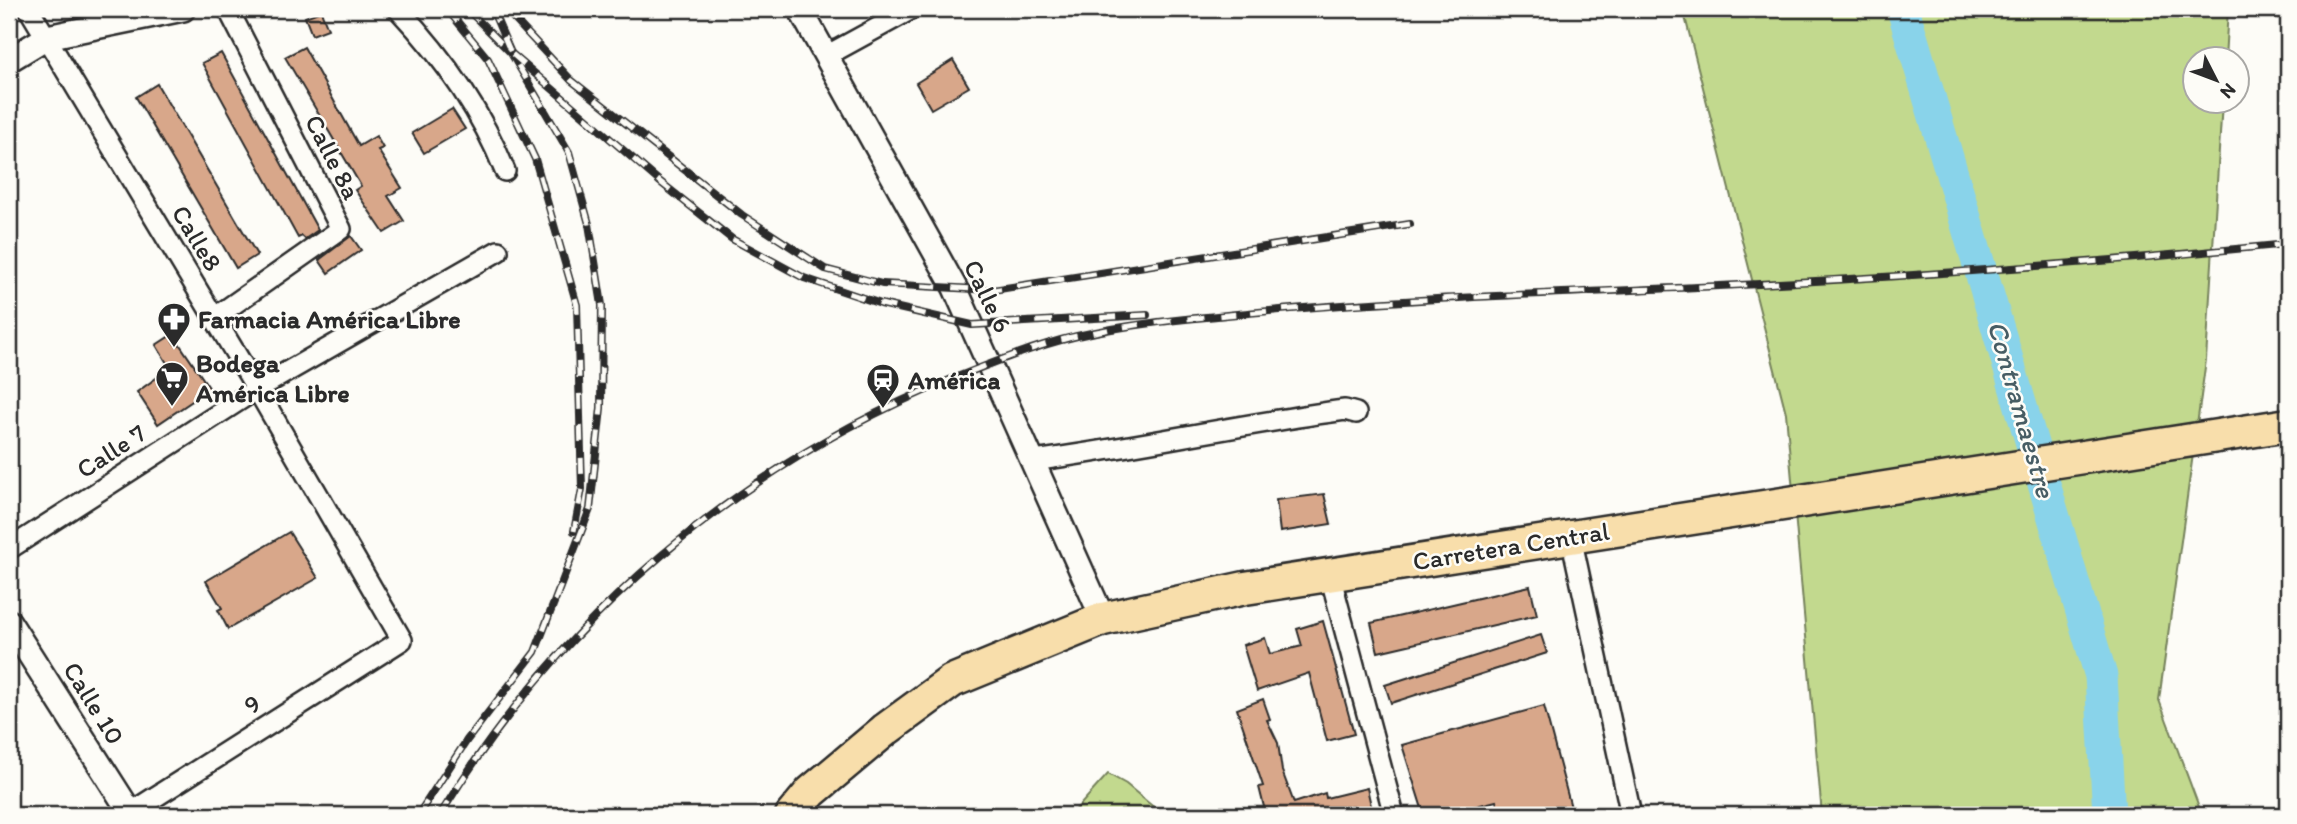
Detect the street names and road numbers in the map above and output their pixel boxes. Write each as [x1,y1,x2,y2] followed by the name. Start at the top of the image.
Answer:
[298,109,368,205] street label: Calle 8a
[165,199,229,277] street label: Calle8
[957,254,1019,338] street label: Calle 6
[70,417,152,485] street label: Calle 7
[1410,515,1612,577] street label: Carretera Central
[56,656,132,750] street label: Calle 10
[238,687,266,721] street label: 9

